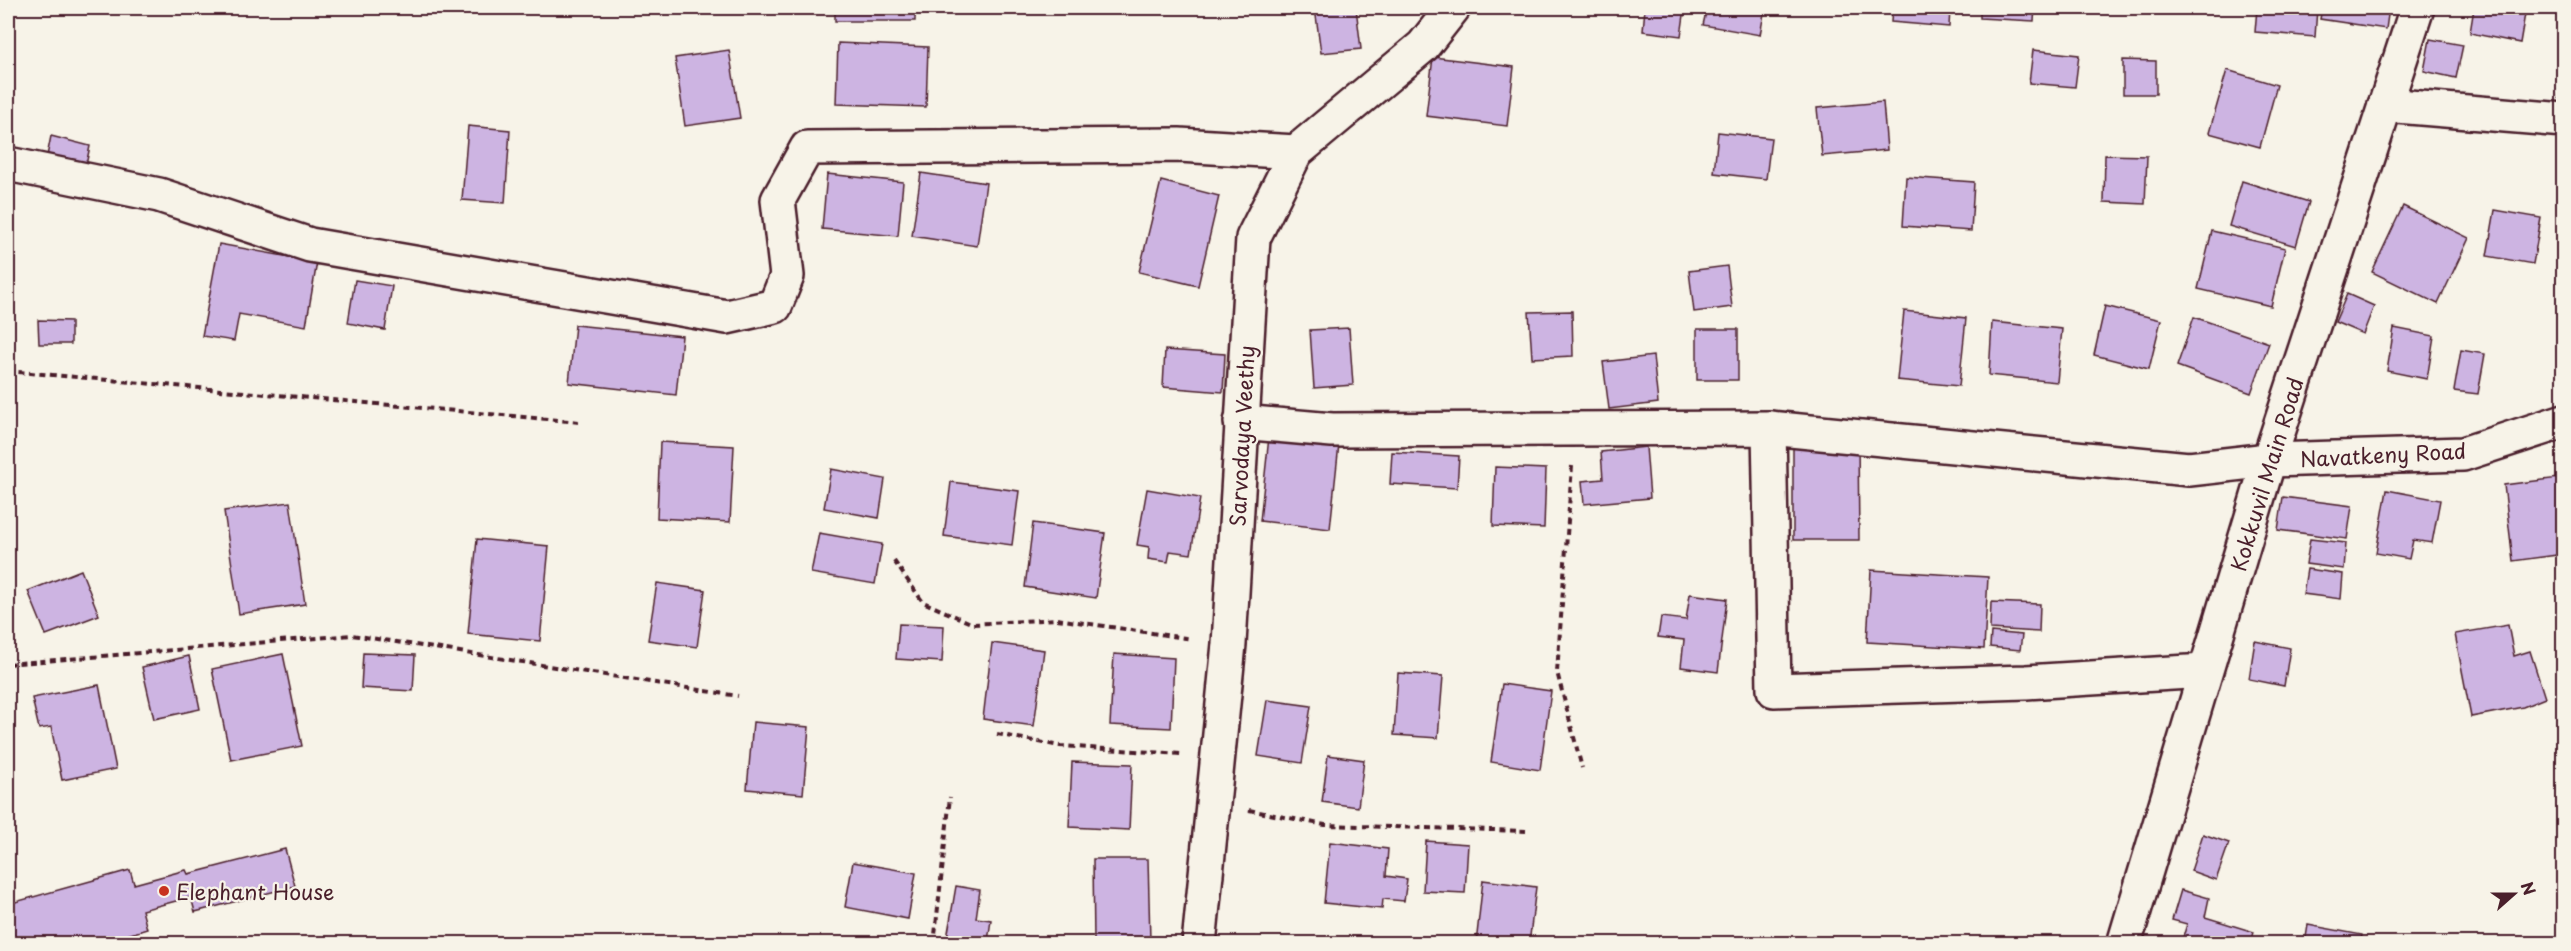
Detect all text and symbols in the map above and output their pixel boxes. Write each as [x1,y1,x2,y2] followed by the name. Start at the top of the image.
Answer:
[1220,345,1262,527] street label: Sarvodaya Veethy
[2221,373,2311,575] street label: Kokkuvil Main Road
[2299,434,2467,474] street label: Navatkeny Road
[2484,864,2544,924] north arrow
[176,875,334,907] place label: Elephant House
[2515,878,2542,898] text: N
[157,884,171,898] marker: Elephant House

